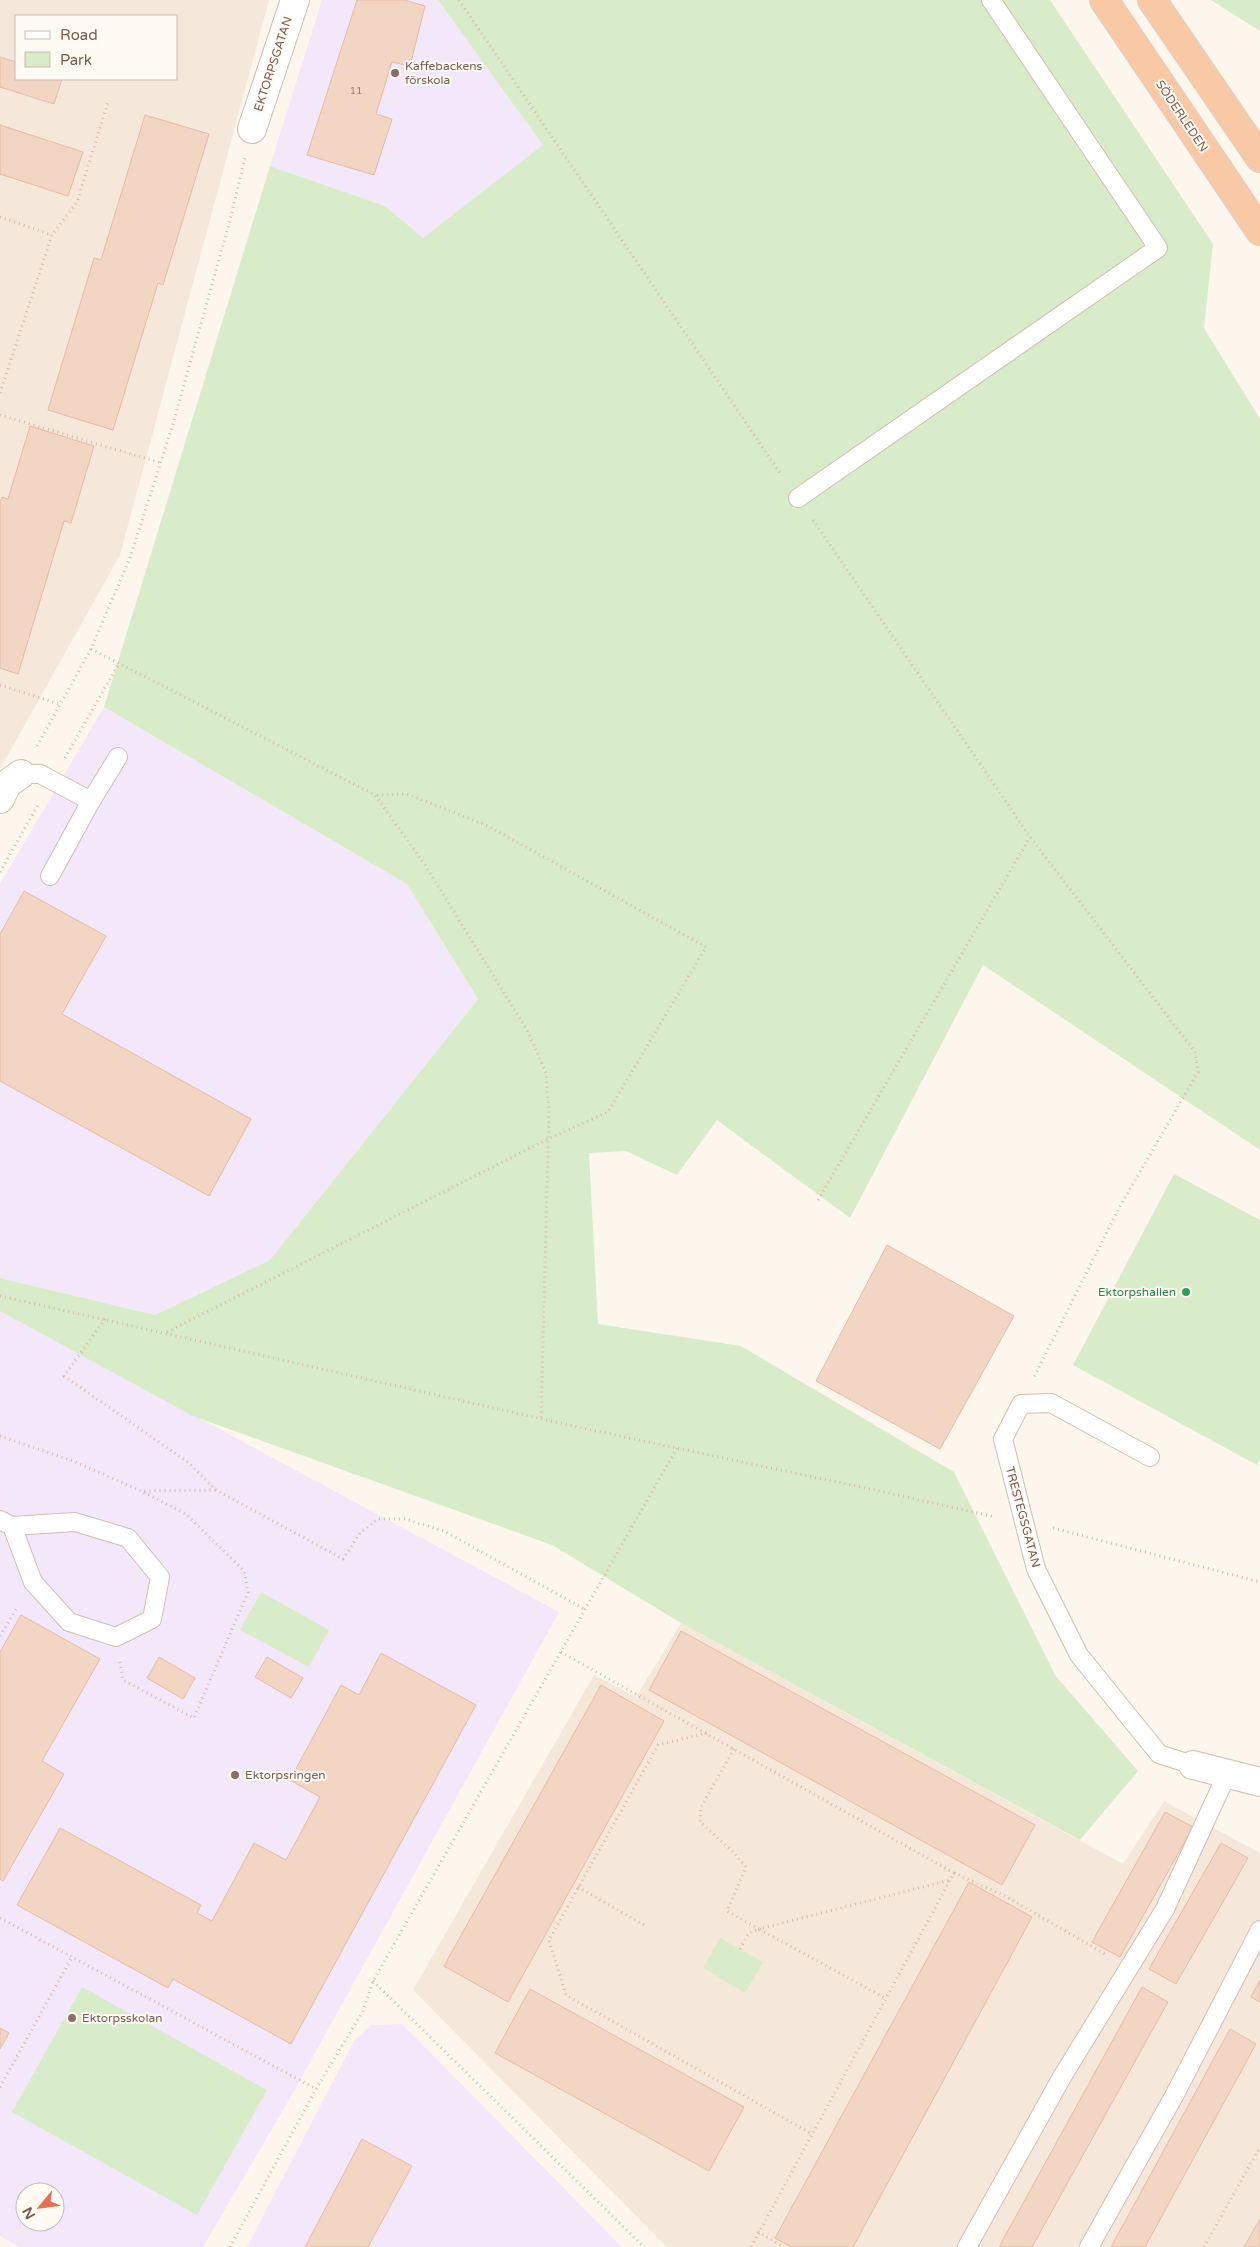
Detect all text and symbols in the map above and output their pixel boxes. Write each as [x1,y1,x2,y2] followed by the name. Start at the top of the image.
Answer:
[15,15,178,80] legend
[251,15,295,113] street label: EKTORPSGATAN
[60,26,98,44] text: Road
[60,51,92,69] text: Park
[405,59,483,87] place label: Kaffebackens förskola
[389,67,401,79] marker: Kaffebackens förskola
[1153,78,1211,154] street label: SÖDERLEDEN
[350,85,362,97] house number: 11
[1098,1285,1176,1299] place label: Ektorpshallen
[1180,1286,1192,1298] marker: Ektorpshallen
[1003,1465,1043,1569] street label: TRESTEGSGATAN
[245,1768,326,1782] place label: Ektorpsringen
[229,1769,241,1781] marker: Ektorpsringen
[82,2011,162,2025] place label: Ektorpsskolan
[66,2012,78,2024] marker: Ektorpsskolan
[15,2182,65,2232] north arrow
[19,2204,39,2222] text: N

